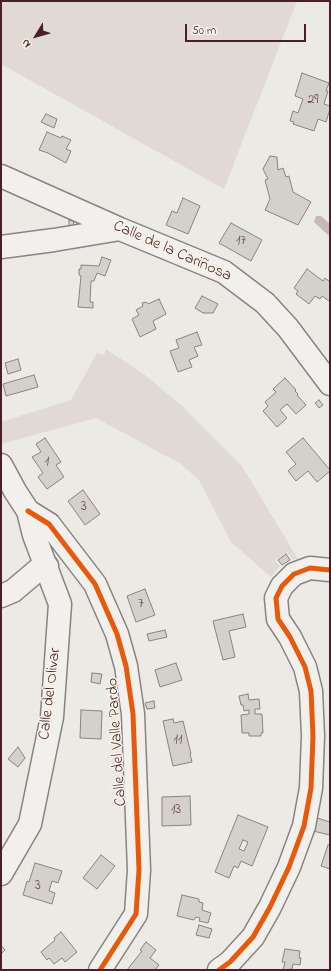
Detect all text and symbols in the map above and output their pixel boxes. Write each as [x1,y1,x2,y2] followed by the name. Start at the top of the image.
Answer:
[16,16,56,56] north arrow
[187,16,308,42] scale bar
[192,22,216,40] text: 50 m
[18,35,35,51] text: N
[307,93,319,109] house number: 29
[110,217,234,287] street label: Calle de la Cariñosa
[236,234,246,250] house number: 17
[45,455,49,471] house number: 1
[81,500,87,516] house number: 3
[138,597,144,613] house number: 7
[36,647,66,741] street label: Calle del Olivar
[104,677,132,807] street label: Calle del Valle Pardo
[174,733,182,749] house number: 11
[171,803,181,819] house number: 13
[35,879,41,895] house number: 3

